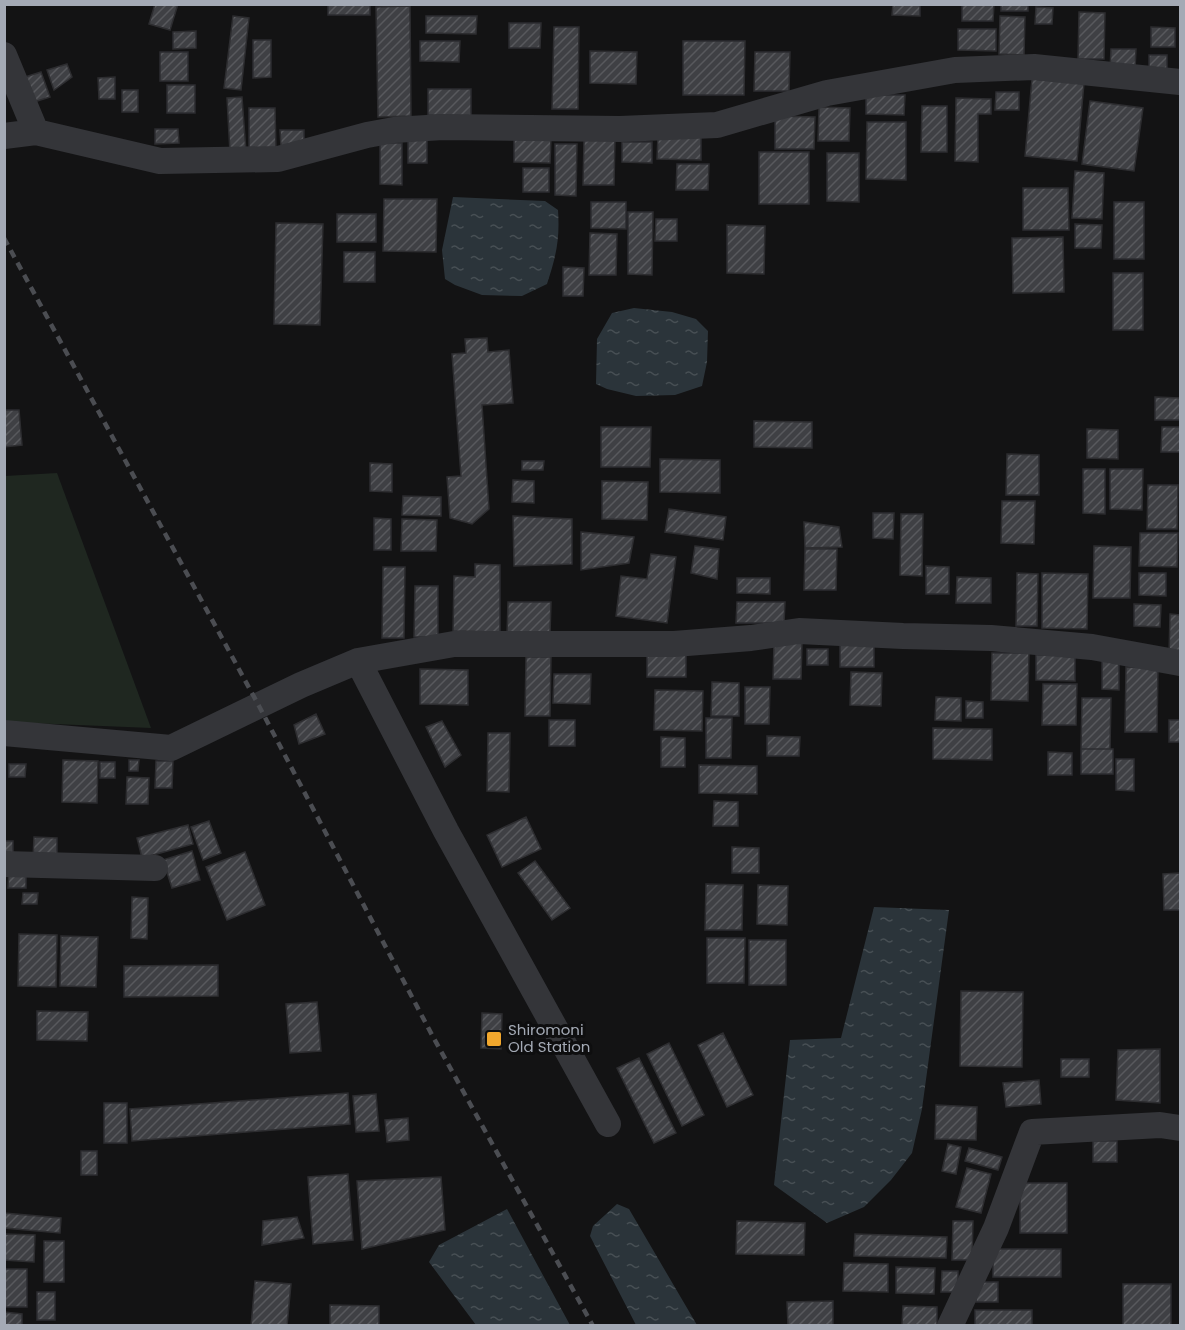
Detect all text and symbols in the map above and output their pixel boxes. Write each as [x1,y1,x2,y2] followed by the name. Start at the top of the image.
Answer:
[508,1019,590,1057] place label: Shiromoni Old Station
[485,1030,503,1048] marker: Shiromoni Old Station

